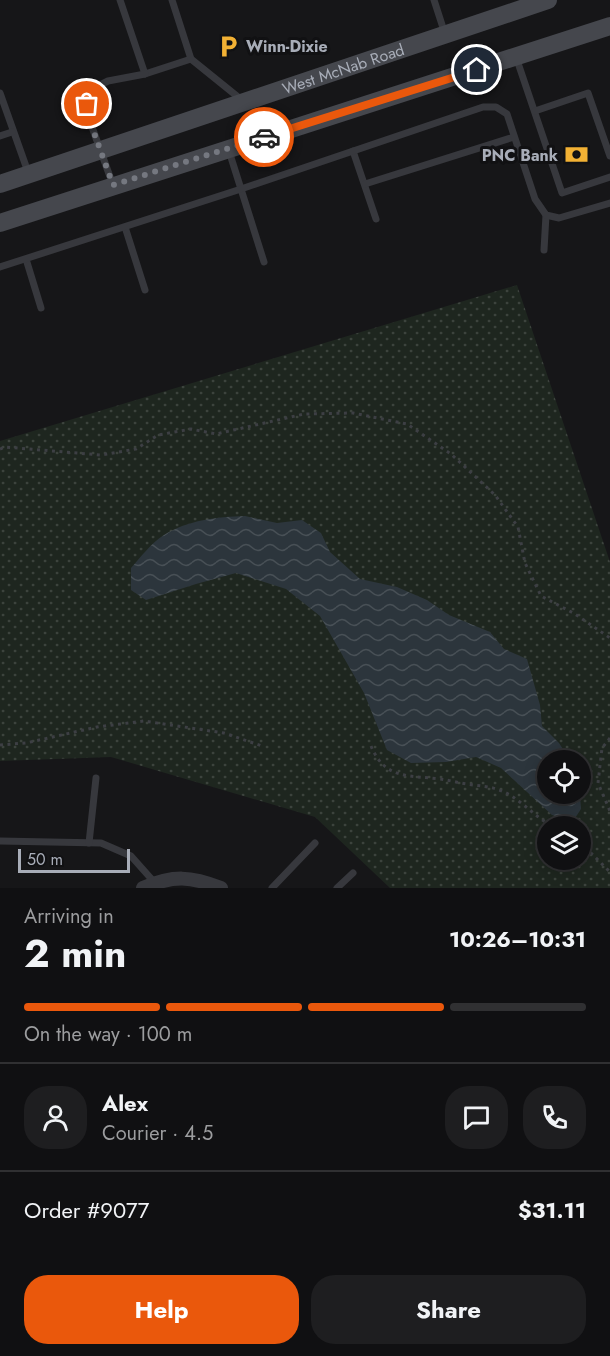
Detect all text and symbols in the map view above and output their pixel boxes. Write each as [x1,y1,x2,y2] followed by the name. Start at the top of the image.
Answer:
[215,33,241,59] parking icon: Winn-Dixie
[246,35,328,58] place label: Winn-Dixie
[279,38,407,100] street label: West McNab Road
[451,44,502,95] pin
[460,53,493,86] icon: home
[61,78,112,129] pin
[70,87,103,120] icon: bag
[234,107,294,167] courier
[248,121,281,154] icon: car
[563,142,589,168] bank icon: PNC Bank
[482,144,559,167] place label: PNC Bank
[537,750,591,870] map controls
[537,750,591,804] button: locate
[537,816,591,870] button: layers
[18,846,130,874] scale bar
[27,848,63,871] text: 50 m
[24,902,114,931] text: Arriving in
[449,923,586,955] text: 10:26–10:31
[24,925,126,982] text: 2 min
[24,1020,192,1049] text: On the way · 100 m
[24,1086,87,1149] button: person
[445,1086,508,1149] button: chat
[523,1086,586,1149] button: phone
[102,1087,148,1119] text: Alex
[102,1119,213,1148] text: Courier · 4.5
[24,1194,149,1226] text: Order #9077
[518,1194,586,1226] text: $31.11
[24,1275,299,1344] button: Help
[311,1275,586,1344] button: Share

